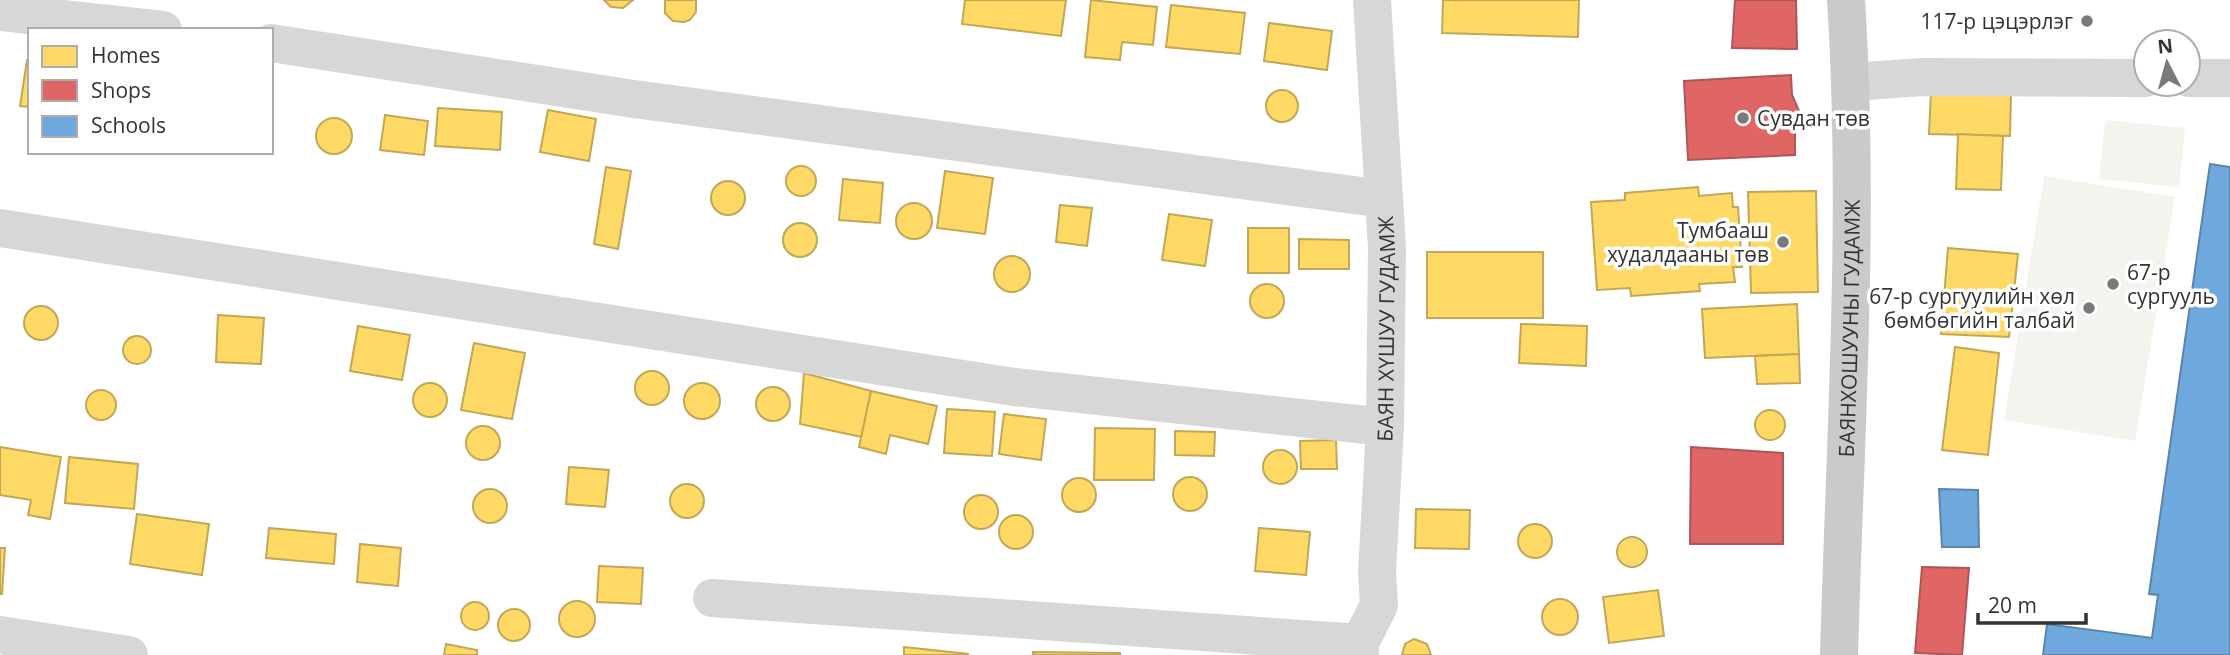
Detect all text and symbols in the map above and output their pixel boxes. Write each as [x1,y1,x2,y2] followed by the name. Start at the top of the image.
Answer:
[1921,7,2073,35] place label: 117-р цэцэрлэг
[2079,13,2095,29] marker: 117-р цэцэрлэг
[28,28,273,154] legend
[2132,28,2202,98] north arrow
[2156,32,2174,60] text: N
[91,41,160,69] text: Homes
[91,76,151,104] text: Shops
[1757,104,1870,132] place label: Сувдан төв
[1735,110,1751,126] marker: Сувдан төв
[91,111,166,139] text: Schools
[1832,199,1866,458] street label: БАЯНХОШУУНЫ ГУДАМЖ
[1370,215,1401,442] street label: БАЯН ХҮШУУ ГУДАМЖ
[1607,216,1769,268] place label: Тумбааш худалдааны төв
[1775,234,1791,250] marker: Тумбааш худалдааны төв
[2127,258,2215,310] place label: 67-р сургууль
[2105,276,2121,292] marker: 67-р сургууль
[1869,282,2075,334] place label: 67-р сургуулийн хөл бөмбөгийн талбай
[2081,300,2097,316] marker: 67-р сургуулийн хөл бөмбөгийн талбай
[1978,582,2086,626] scale bar
[1988,591,2037,619] text: 20 m

